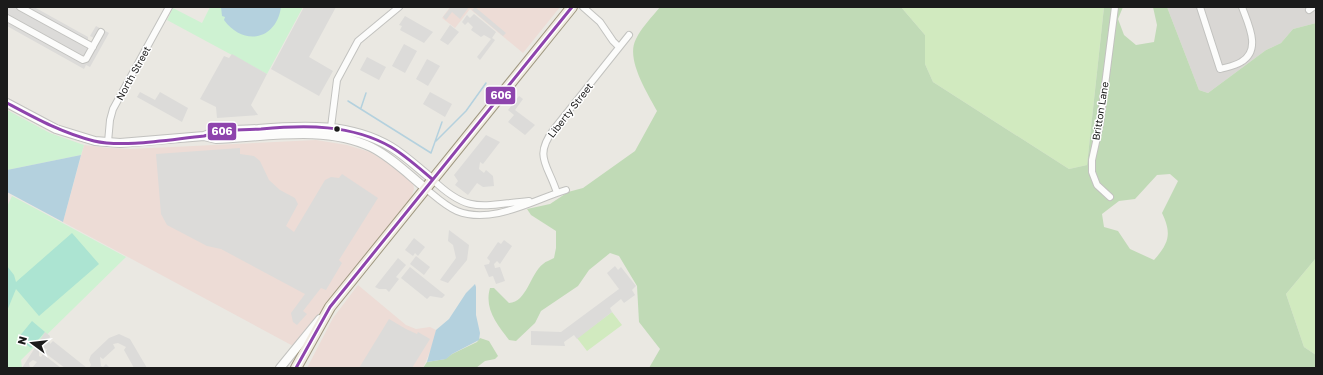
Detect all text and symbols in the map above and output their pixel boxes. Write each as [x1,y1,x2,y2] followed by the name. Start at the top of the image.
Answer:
[113,44,153,102] street label: North Street
[545,80,595,140] street label: Liberty Street
[1089,81,1111,141] street label: Britton Lane
[485,86,516,105] line badge: 606
[490,88,512,101] text: 606
[207,122,237,141] line badge: 606
[211,124,233,137] text: 606
[332,124,342,134] unlabelled marker
[12,323,52,363] north arrow
[14,335,29,346] text: N

